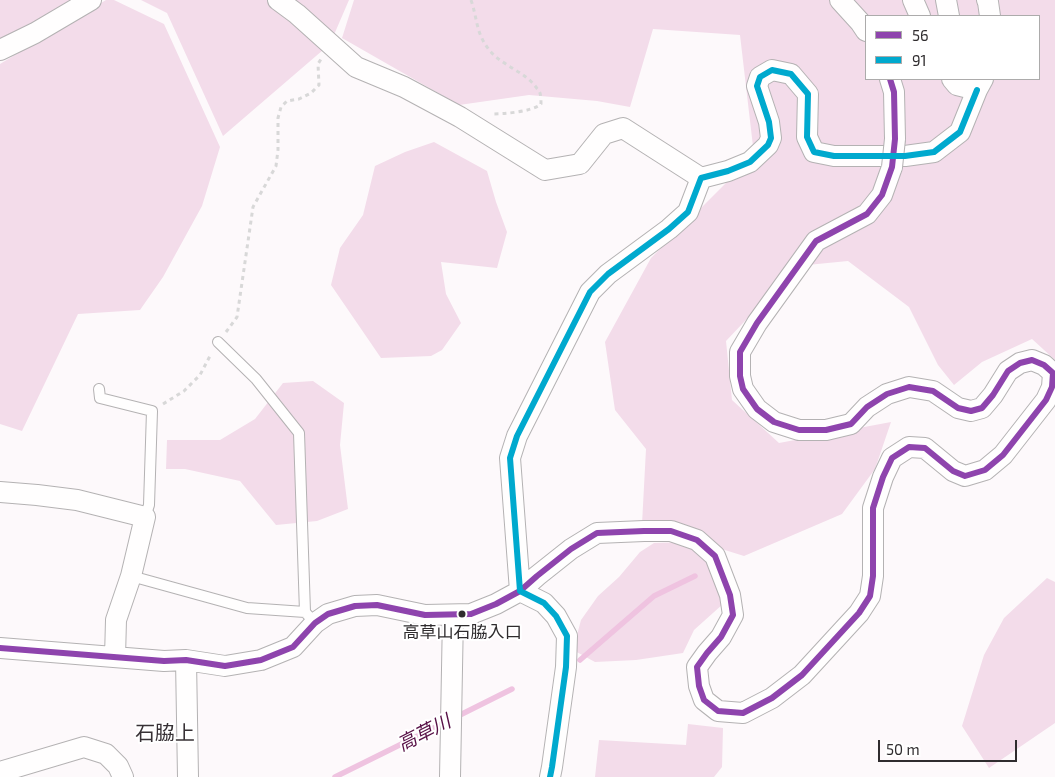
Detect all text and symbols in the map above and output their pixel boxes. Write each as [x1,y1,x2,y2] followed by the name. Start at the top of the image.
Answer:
[865,15,1040,80] legend
[912,26,929,44] text: 56
[912,51,927,69] text: 91
[457,609,467,619] marker: 高草山石脇入口
[403,622,521,642] place label: 高草山石脇入口
[393,710,455,756] water label: 高草川
[135,721,195,745] district label: 石脇上
[880,730,1019,762] scale bar
[886,740,920,758] text: 50 m

